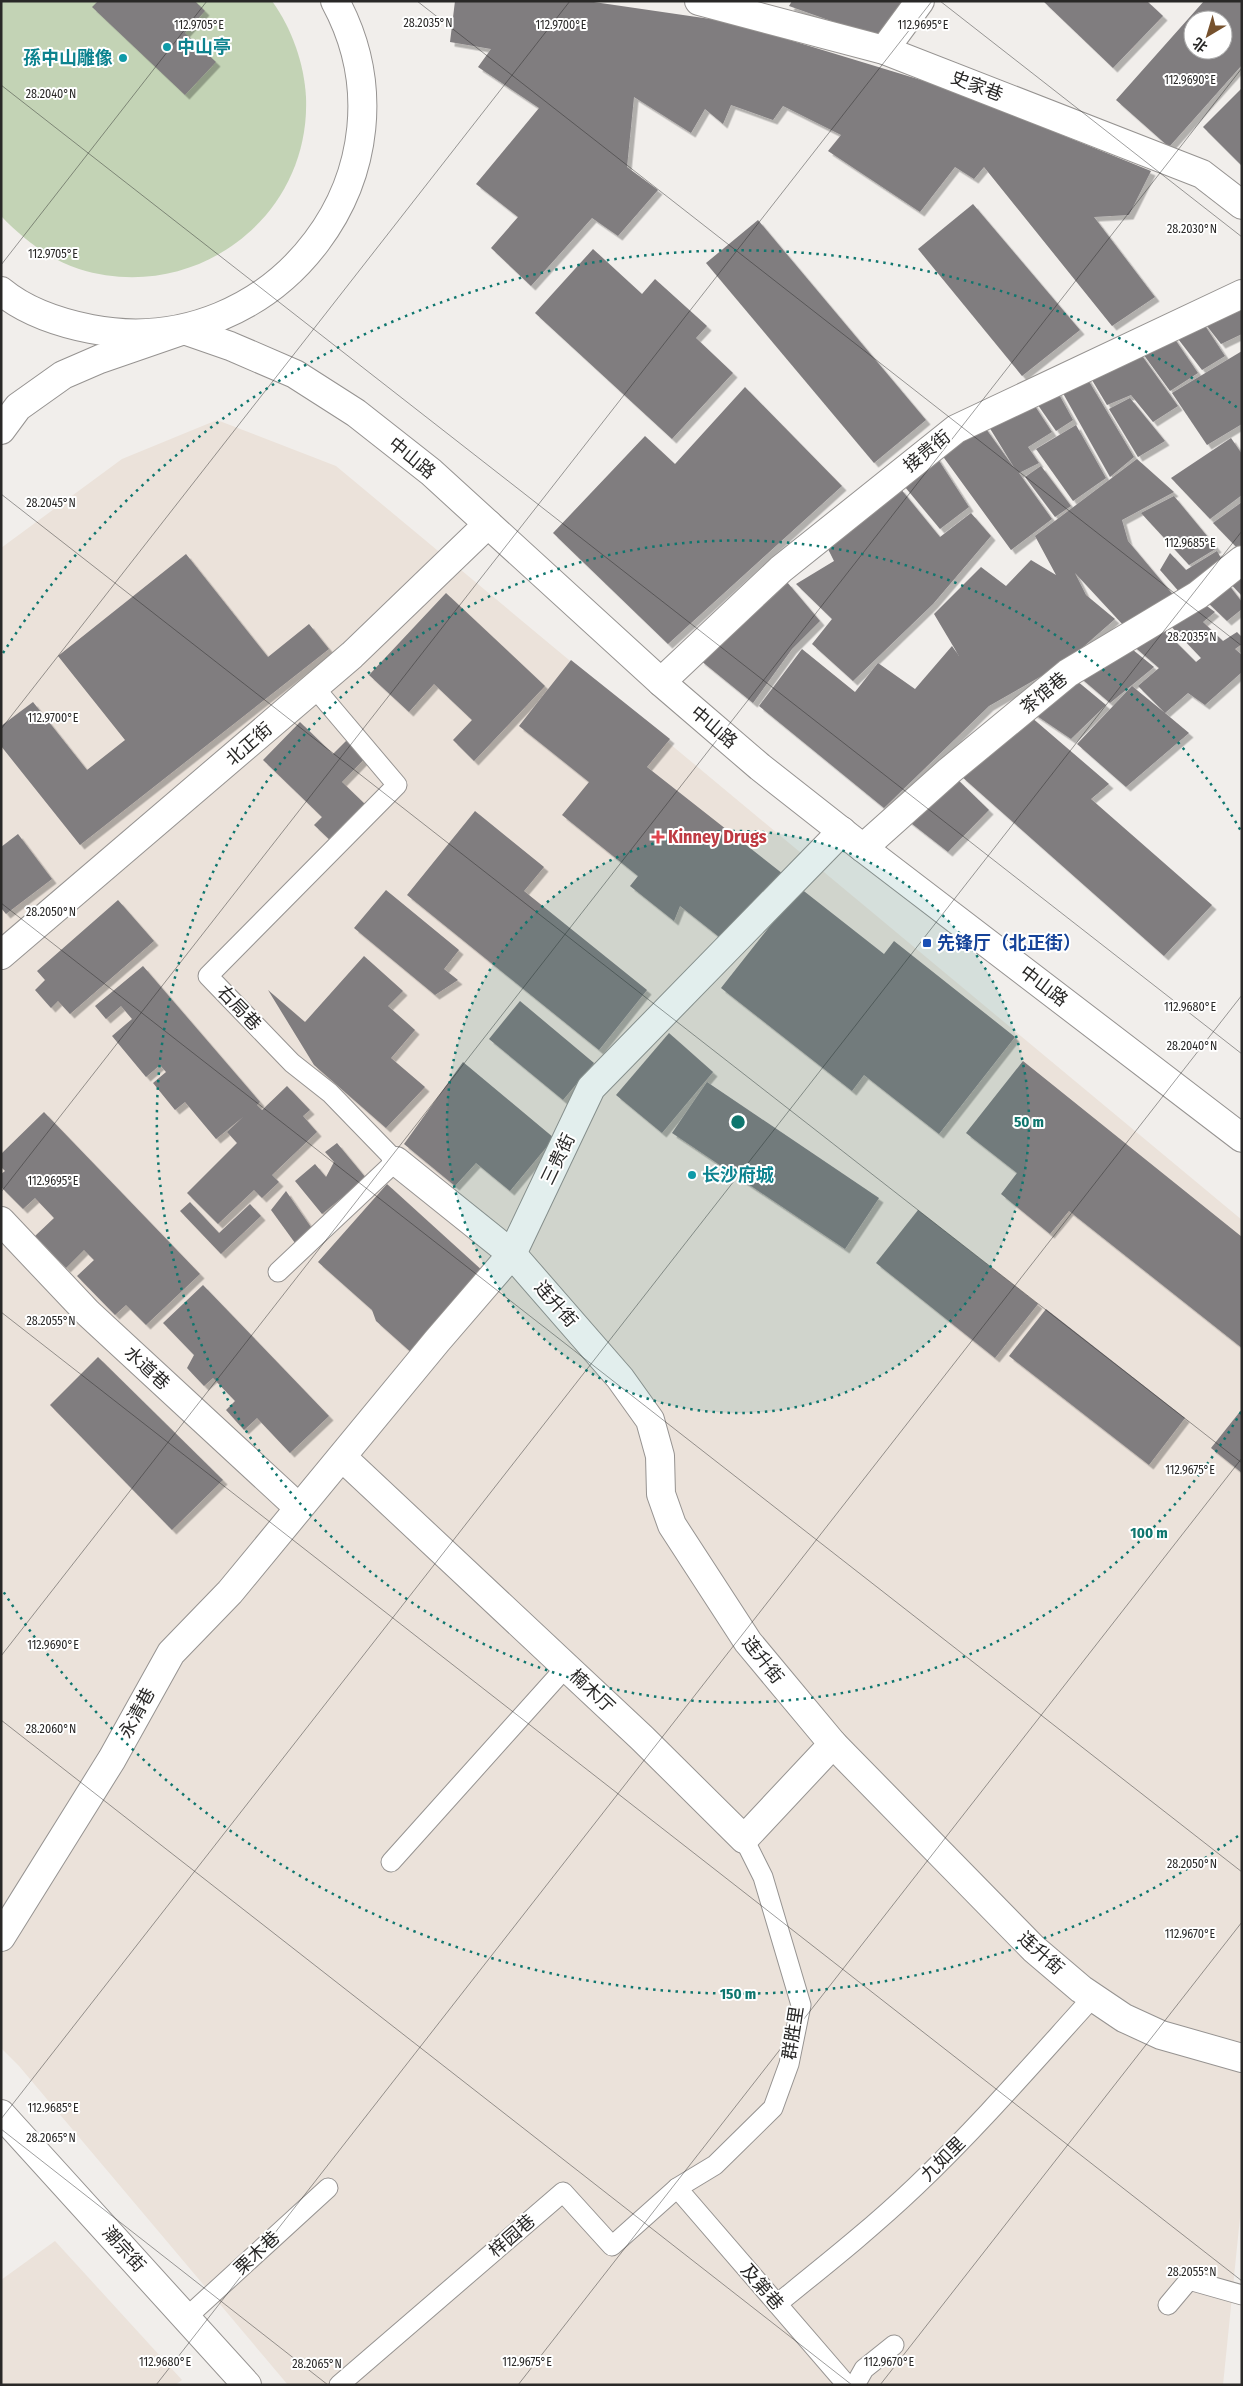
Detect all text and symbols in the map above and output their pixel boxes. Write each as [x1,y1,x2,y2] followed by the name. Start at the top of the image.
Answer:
[1183,10,1233,60] north arrow
[404,16,452,30] text: 28.2035°N
[174,18,224,32] text: 112.9705°E
[536,18,587,32] text: 112.9700°E
[898,18,949,32] text: 112.9695°E
[1190,34,1211,56] text: 北
[177,36,231,58] place label: 中山亭
[161,41,173,53] marker: 中山亭
[23,47,113,69] place label: 孫中山雕像
[117,52,129,64] marker: 孫中山雕像
[948,66,1006,106] street label: 史家巷
[1164,73,1216,87] text: 112.9690°E
[26,87,76,101] text: 28.2040°N
[1167,222,1217,236] text: 28.2030°N
[28,247,78,261] text: 112.9705°E
[899,425,955,477] street label: 接贵街
[384,432,440,484] street label: 中山路
[26,496,76,510] text: 28.2045°N
[1164,536,1216,550] text: 112.9685°E
[1168,630,1216,644] text: 28.2035°N
[1016,667,1072,719] street label: 茶馆巷
[686,701,742,753] street label: 中山路
[28,711,79,725] text: 112.9700°E
[221,718,277,770] street label: 北正街
[668,826,767,848] place label: Kinney Drugs
[652,831,664,843] marker: Kinney Drugs
[26,905,76,919] text: 28.2050°N
[937,932,1081,954] place label: 先锋厅（北正街）
[921,937,933,949] marker: 先锋厅（北正街）
[1016,961,1072,1011] street label: 中山路
[212,981,266,1035] street label: 右局巷
[1164,1000,1216,1014] text: 112.9680°E
[1167,1039,1217,1053] text: 28.2040°N
[729,1113,747,1131] centre of rings
[1014,1113,1044,1131] text: 50 m
[536,1130,580,1188] street label: 三贵街
[702,1164,774,1186] place label: 长沙府城
[686,1169,698,1181] marker: 长沙府城
[28,1174,79,1188] text: 112.9695°E
[530,1276,582,1332] street label: 连升街
[26,1314,76,1328] text: 28.2055°N
[120,1342,174,1394] street label: 水道巷
[1165,1463,1215,1477] text: 112.9675°E
[1130,1524,1168,1542] text: 100 m
[738,1632,788,1688] street label: 连升街
[27,1638,79,1652] text: 112.9690°E
[565,1665,619,1717] street label: 楠木厅
[114,1684,160,1742] street label: 永清巷
[26,1722,76,1736] text: 28.2060°N
[1167,1857,1217,1871] text: 28.2050°N
[1014,1927,1068,1979] street label: 连升街
[1165,1927,1216,1941] text: 112.9670°E
[720,1985,756,2003] text: 150 m
[778,2005,808,2061] street label: 群胜里
[27,2101,79,2115] text: 112.9685°E
[26,2131,76,2145] text: 28.2065°N
[916,2132,970,2186] street label: 九如里
[484,2210,540,2262] street label: 梓园巷
[98,2222,150,2276] street label: 潮宗街
[230,2227,284,2279] street label: 栗木巷
[736,2259,788,2315] street label: 及第巷
[1167,2265,1217,2279] text: 28.2055°N
[139,2355,191,2369] text: 112.9680°E
[502,2355,552,2369] text: 112.9675°E
[864,2355,915,2369] text: 112.9670°E
[292,2357,342,2371] text: 28.2065°N

